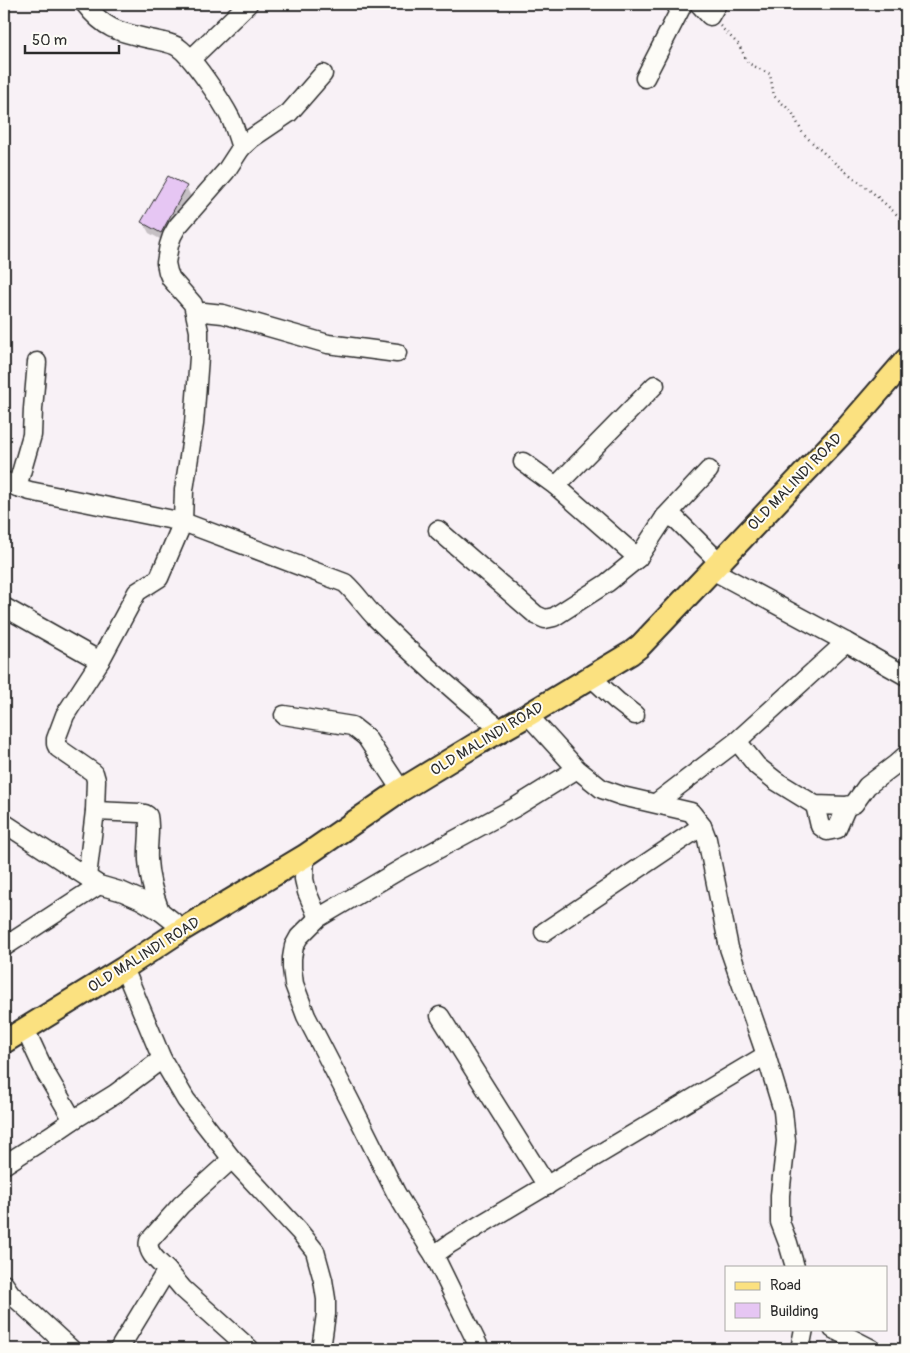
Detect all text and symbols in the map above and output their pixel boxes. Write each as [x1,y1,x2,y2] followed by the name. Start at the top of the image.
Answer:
[25,22,119,54] scale bar
[32,31,67,50] text: 50 m
[744,429,846,535] street label: OLD MALINDI ROAD
[427,698,547,780] street label: OLD MALINDI ROAD
[85,913,203,997] street label: OLD MALINDI ROAD
[725,1266,888,1330] legend
[770,1276,801,1295] text: Road
[770,1302,818,1321] text: Building

